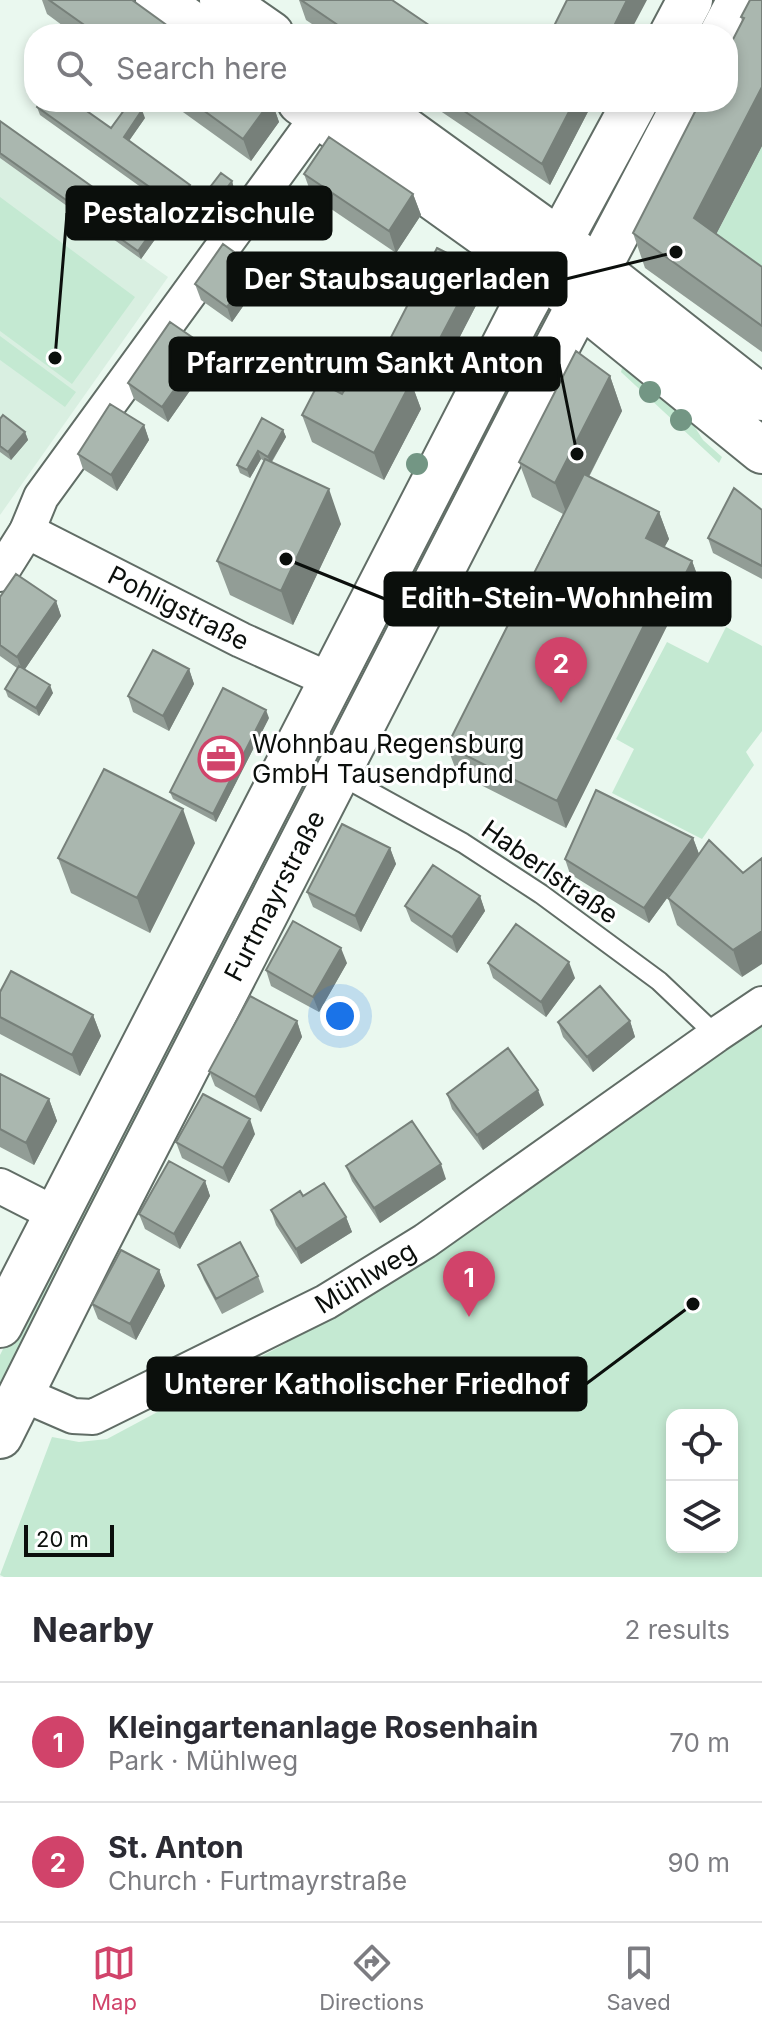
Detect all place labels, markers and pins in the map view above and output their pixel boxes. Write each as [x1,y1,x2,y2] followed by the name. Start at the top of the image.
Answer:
[67,187,331,239] callout: Pestalozzischule
[228,253,566,305] callout: Der Staubsaugerladen
[170,338,559,390] callout: Pfarrzentrum Sankt Anton
[385,573,730,625] callout: Edith-Stein-Wohnheim
[535,637,587,703] pin: 2
[252,728,524,789] place label: Wohnbau Regensburg GmbH Tausendpfund
[197,735,245,783] office icon: Wohnbau Regensburg GmbH Tausendpfund
[443,1251,495,1317] pin: 1
[148,1358,586,1410] callout: Unterer Katholischer Friedhof

